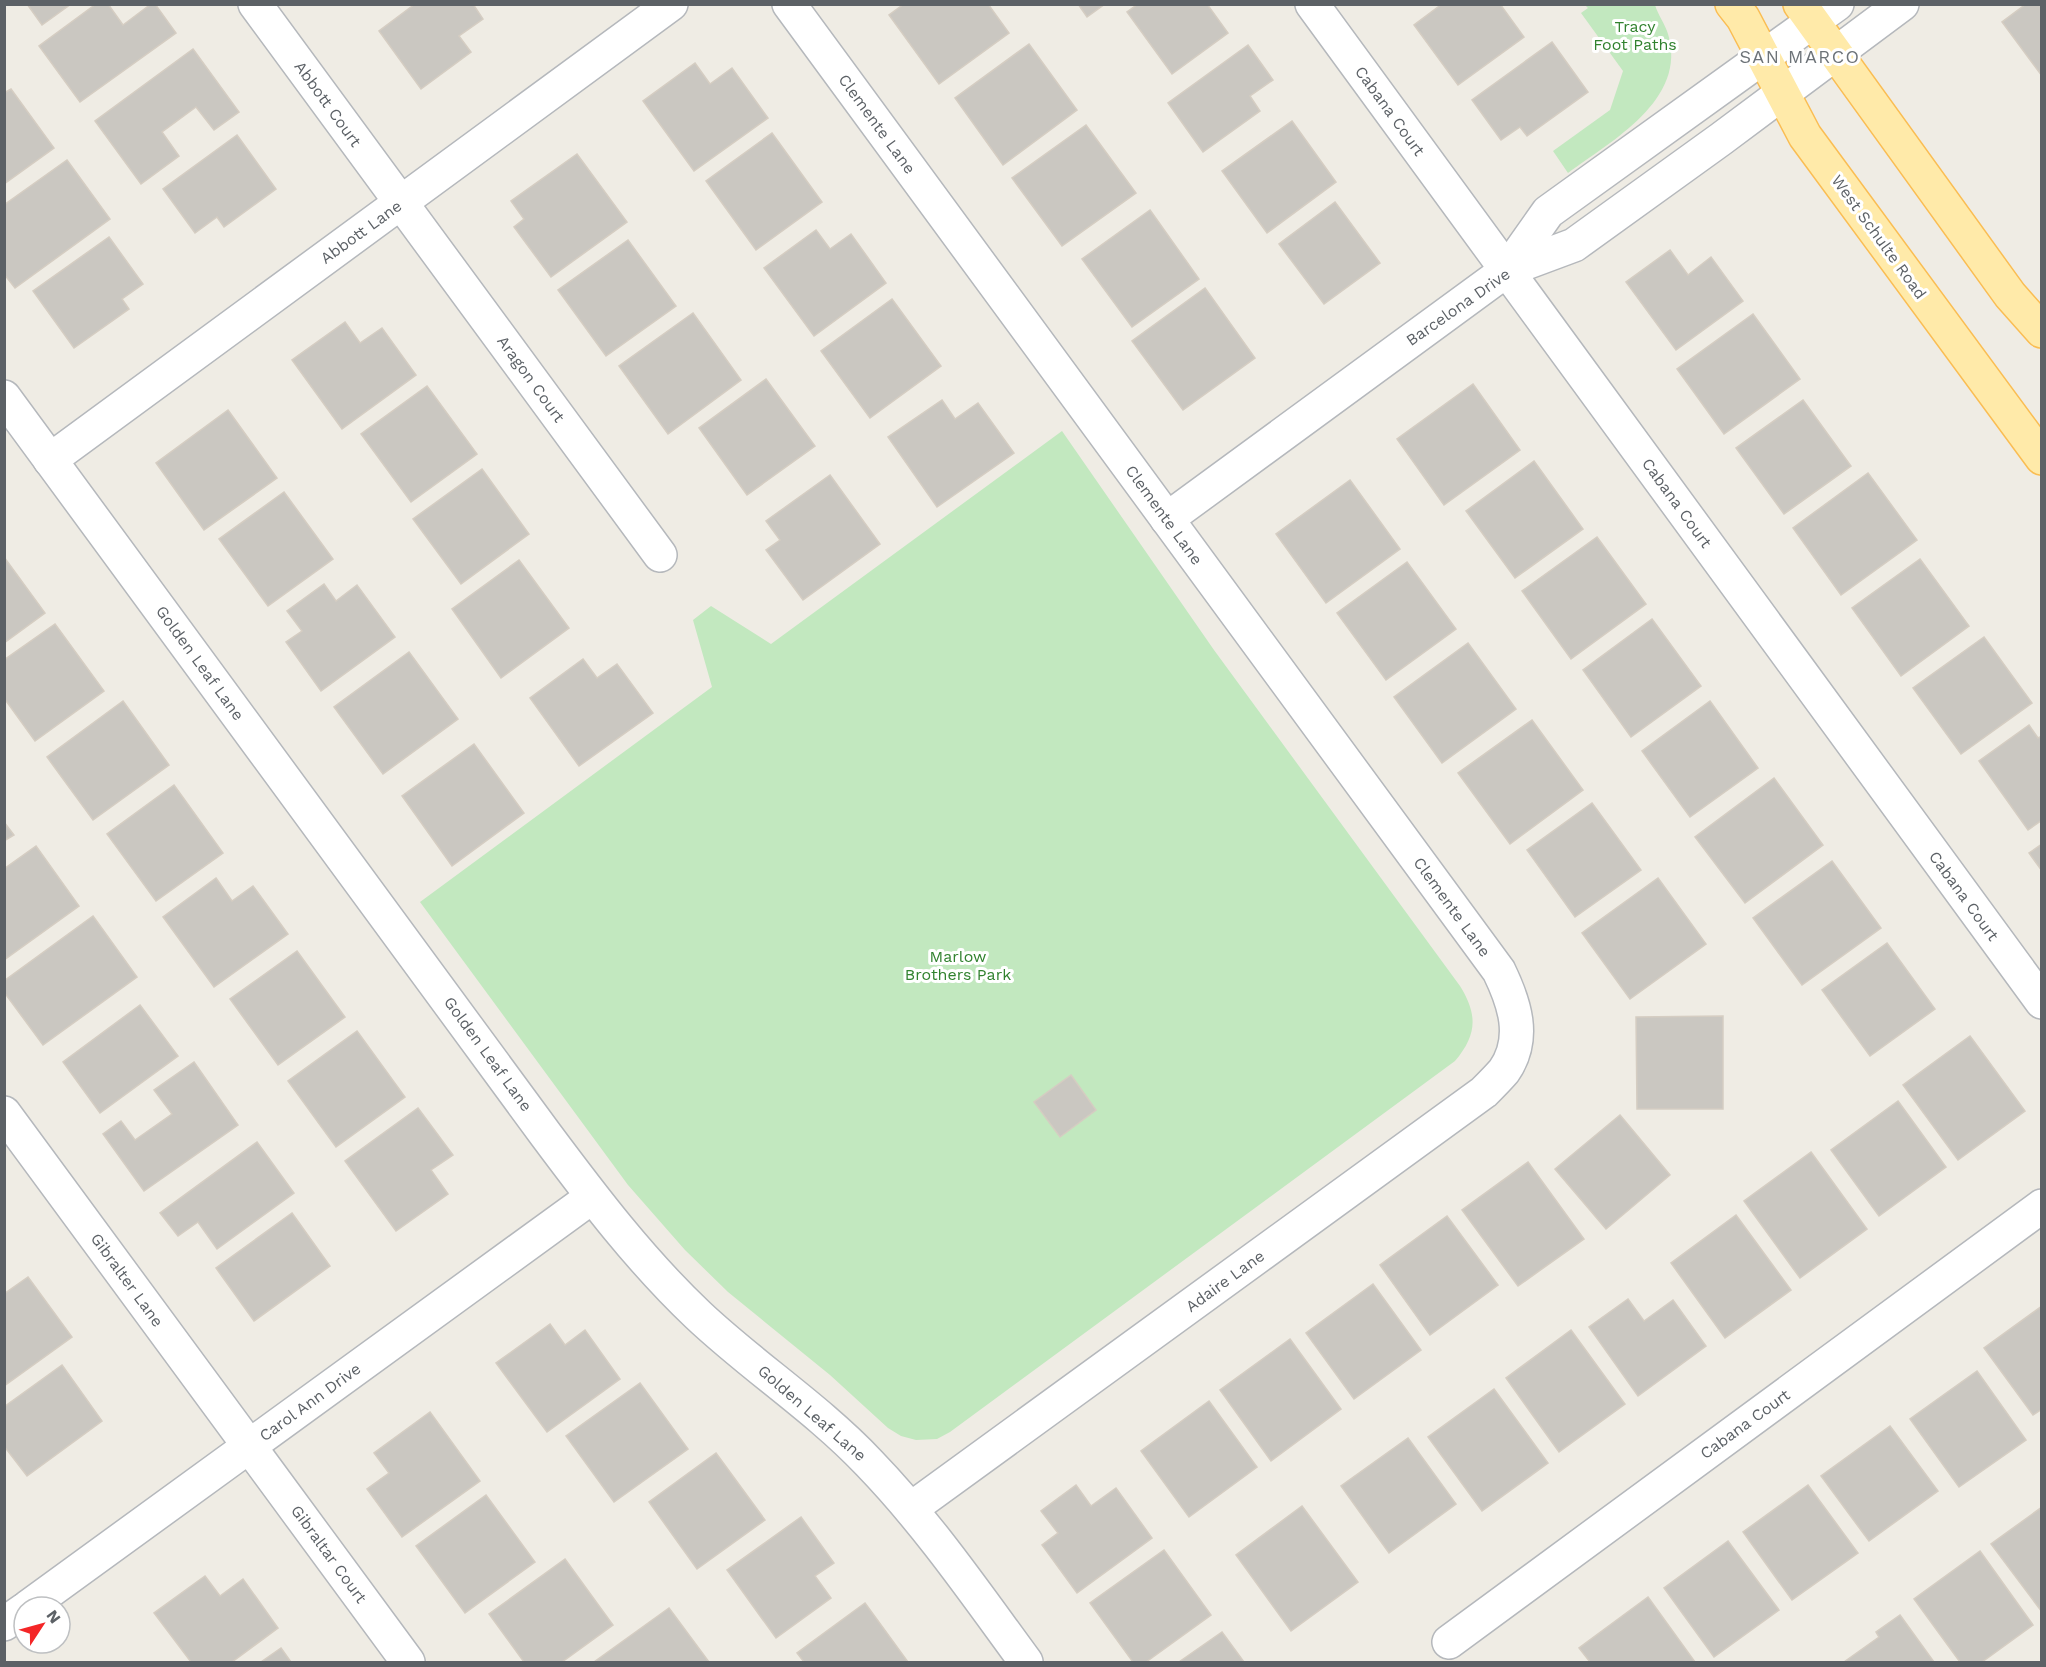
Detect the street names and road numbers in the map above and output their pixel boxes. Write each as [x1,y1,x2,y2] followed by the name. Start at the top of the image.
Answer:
[291,58,366,151] street label: Abbott Court
[1351,62,1429,160] street label: Cabana Court
[834,70,920,178] street label: Clemente Lane
[1828,171,1930,303] street label: West Schulte Road
[317,196,405,268] street label: Abbott Lane
[1402,264,1514,350] street label: Barcelona Drive
[493,332,569,426] street label: Aragon Court
[1638,454,1716,552] street label: Cabana Court
[1121,461,1207,569] street label: Clemente Lane
[152,602,248,724] street label: Golden Leaf Lane
[1925,847,2003,945] street label: Cabana Court
[1409,853,1495,961] street label: Clemente Lane
[440,993,536,1115] street label: Golden Leaf Lane
[87,1229,167,1331] street label: Gibralter Lane
[1182,1246,1268,1316] street label: Adaire Lane
[256,1359,364,1445] street label: Carol Ann Drive
[754,1361,870,1465] street label: Golden Leaf Lane
[1696,1385,1794,1463] street label: Cabana Court
[287,1501,371,1607] street label: Gibraltar Court

